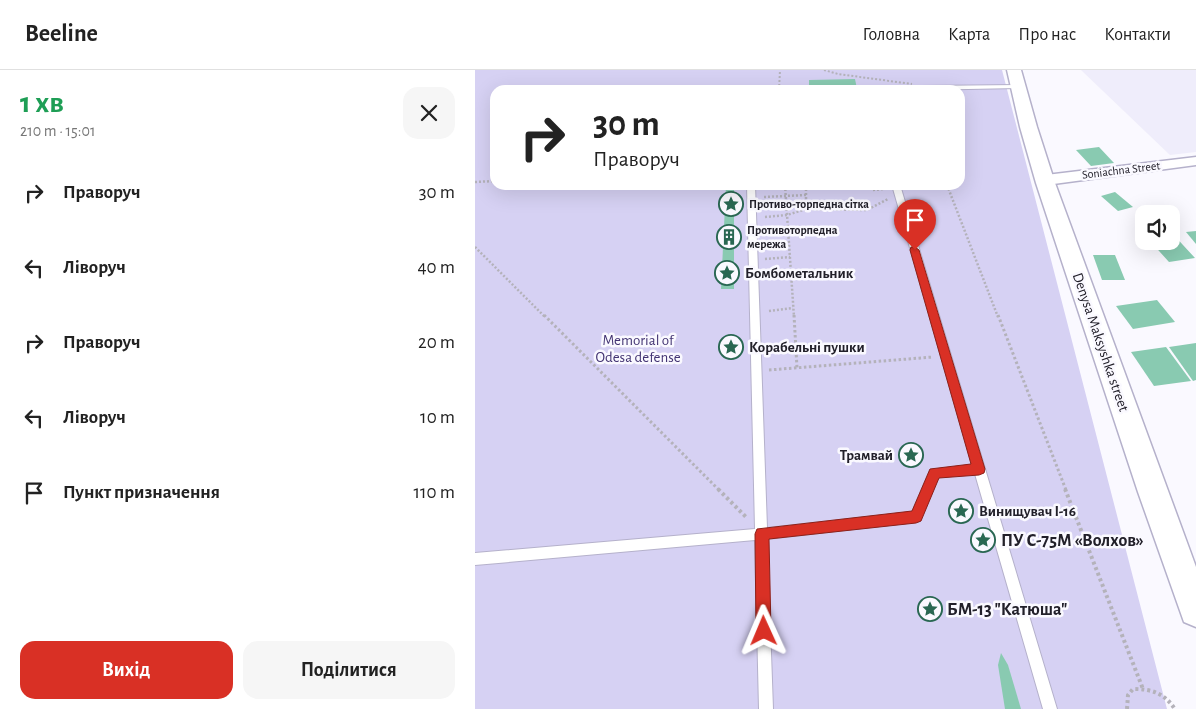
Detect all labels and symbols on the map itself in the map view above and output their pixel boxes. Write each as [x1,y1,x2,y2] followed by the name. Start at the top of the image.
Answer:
[1081,159,1161,181] street label: Soniachna Street
[718,191,744,217] place icon: Противо-торпедна сітка
[749,198,869,210] place label: Противо-торпедна сітка
[894,199,936,250] pin
[716,224,742,250] building icon: Противоторпедна мережа
[747,224,838,250] place label: Противоторпедна мережа
[714,260,740,286] place icon: Бомбометальник
[745,266,854,281] place label: Бомбометальник
[1070,271,1131,414] street label: Denysa Maksyshka street
[595,333,681,365] park label: Memorial of Odesa defense
[718,334,744,360] place icon: Корабельні пушки
[749,340,865,355] place label: Корабельні пушки
[898,442,924,468] place icon: Трамвай
[840,448,893,463] place label: Трамвай
[948,498,974,524] place icon: Винищувач І-16
[979,504,1076,519] place label: Винищувач І-16
[970,527,996,553] place icon: ПУ С-75М «Волхов»
[1001,532,1144,550] place label: ПУ С-75М «Волхов»
[917,596,943,622] place icon: БМ-13 "Катюша"
[947,601,1067,619] place label: БМ-13 "Катюша"
[737,604,789,656] position arrow

